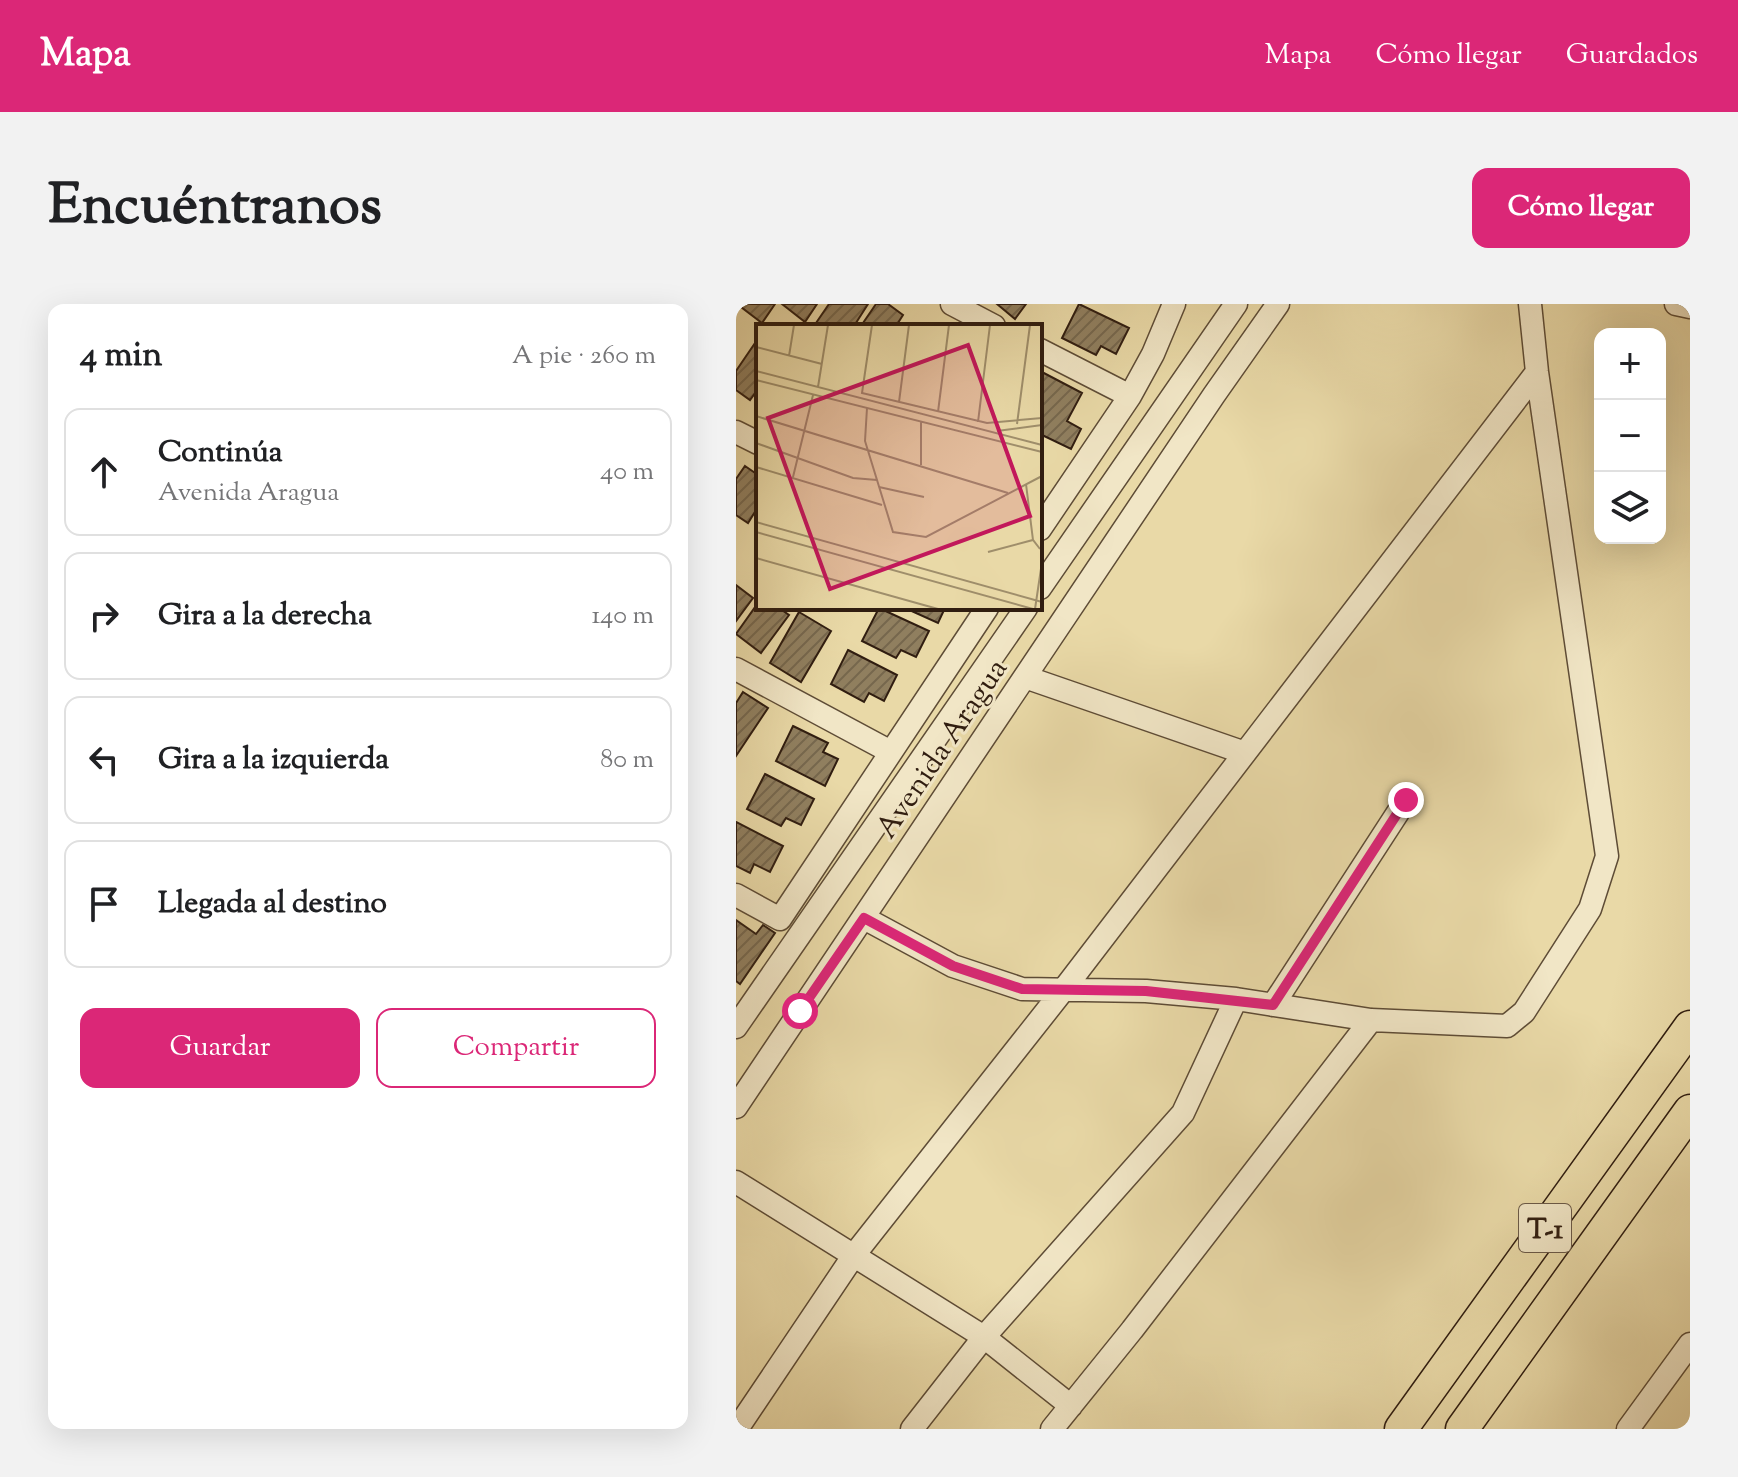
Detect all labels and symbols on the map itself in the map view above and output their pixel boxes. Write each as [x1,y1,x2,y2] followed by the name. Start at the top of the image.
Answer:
[756,324,1042,610] inset map
[867,651,1019,848] street label: Avenida Aragua
[1388,782,1424,818] route end
[782,993,818,1029] route start
[1519,1204,1571,1252] road number: T-1

